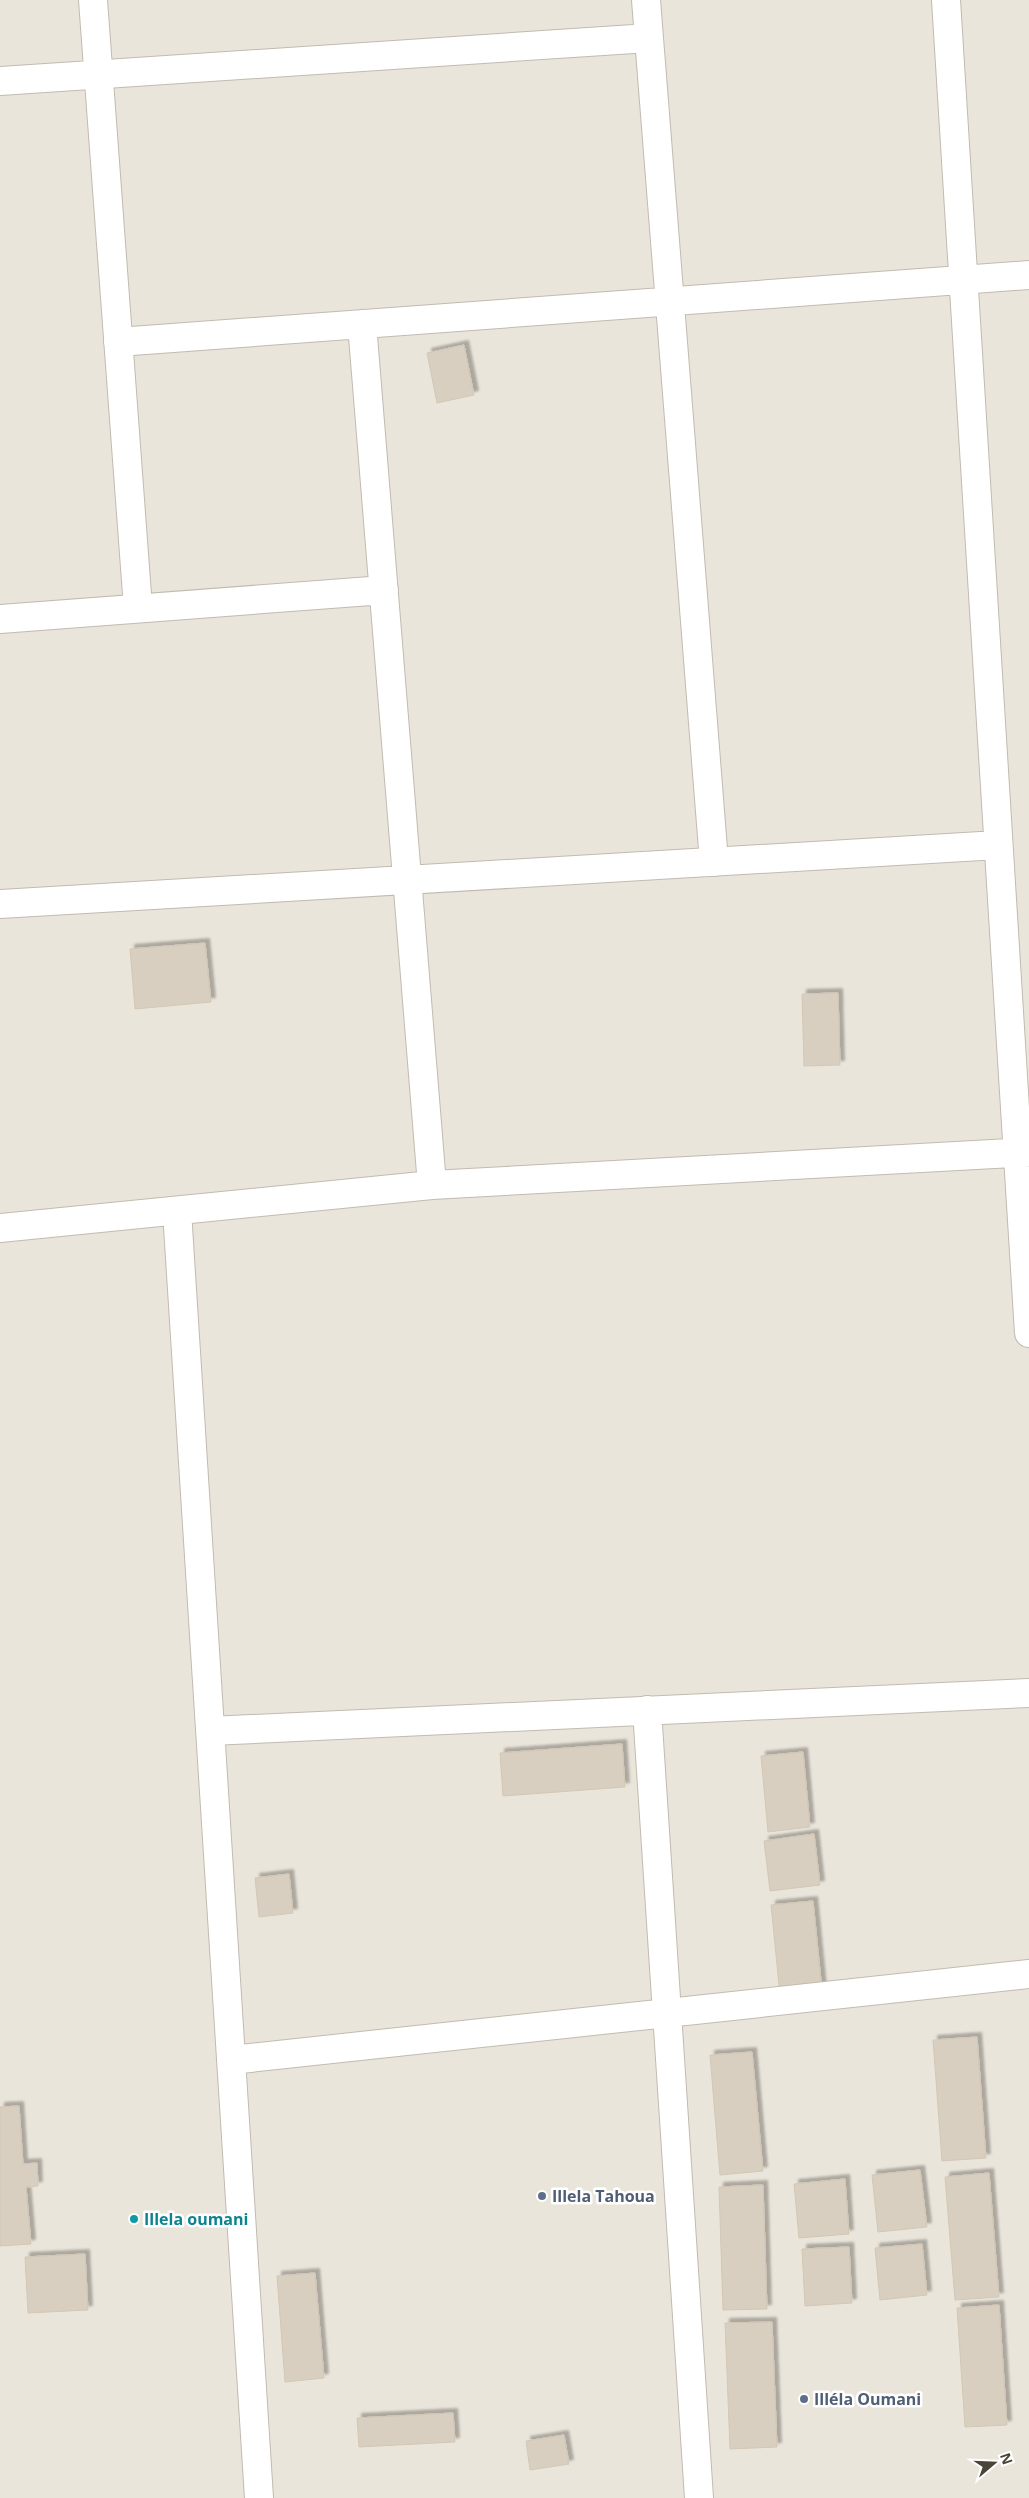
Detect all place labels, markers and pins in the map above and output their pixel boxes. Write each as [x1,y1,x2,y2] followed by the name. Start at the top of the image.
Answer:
[552,2185,655,2207] place label: Illela Tahoua
[536,2190,548,2202] marker: Illela Tahoua
[144,2208,248,2230] place label: Illela oumani
[128,2213,140,2225] marker: Illela oumani
[814,2388,921,2410] place label: Illéla Oumani
[798,2393,810,2405] marker: Illéla Oumani

